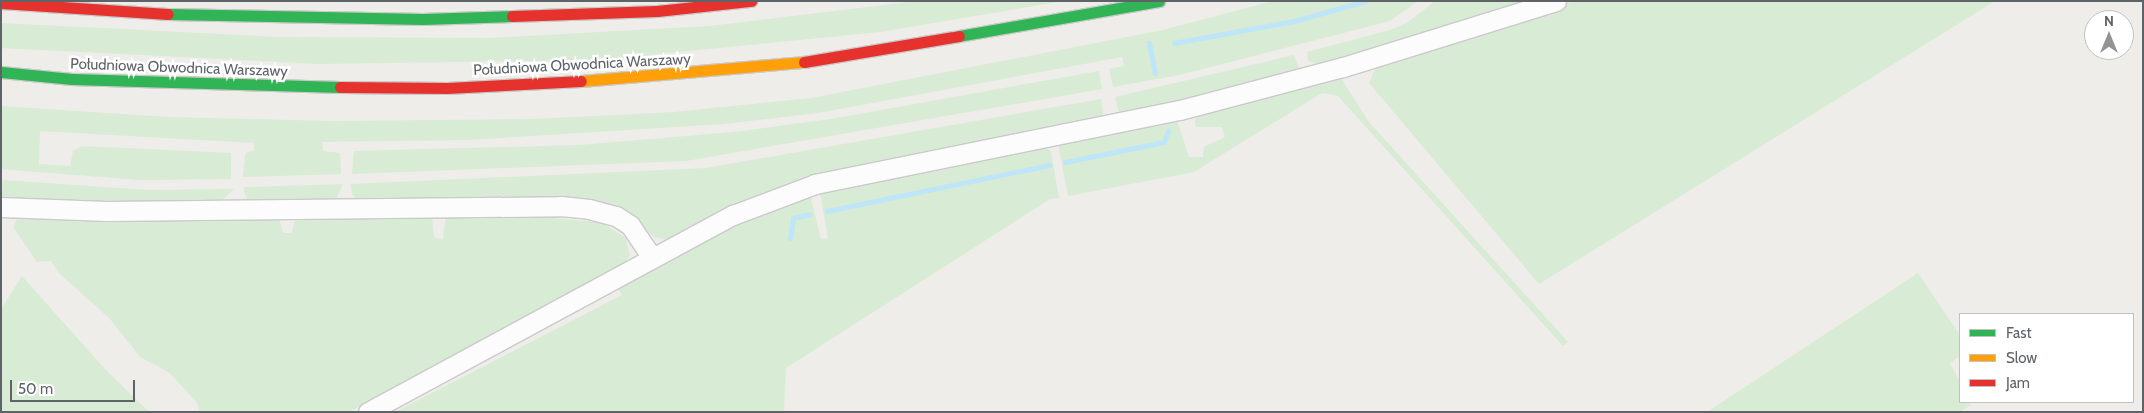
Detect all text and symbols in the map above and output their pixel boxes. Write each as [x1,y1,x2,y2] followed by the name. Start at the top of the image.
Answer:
[2084,10,2134,60] north arrow
[2104,12,2114,30] text: N
[473,50,691,80] street label: Południowa Obwodnica Warszawy
[70,55,288,81] street label: Południowa Obwodnica Warszawy
[1959,313,2134,403] legend
[2006,324,2031,342] text: Fast
[2006,349,2037,367] text: Slow
[12,370,138,402] scale bar
[2006,374,2030,392] text: Jam
[18,380,53,398] text: 50 m

